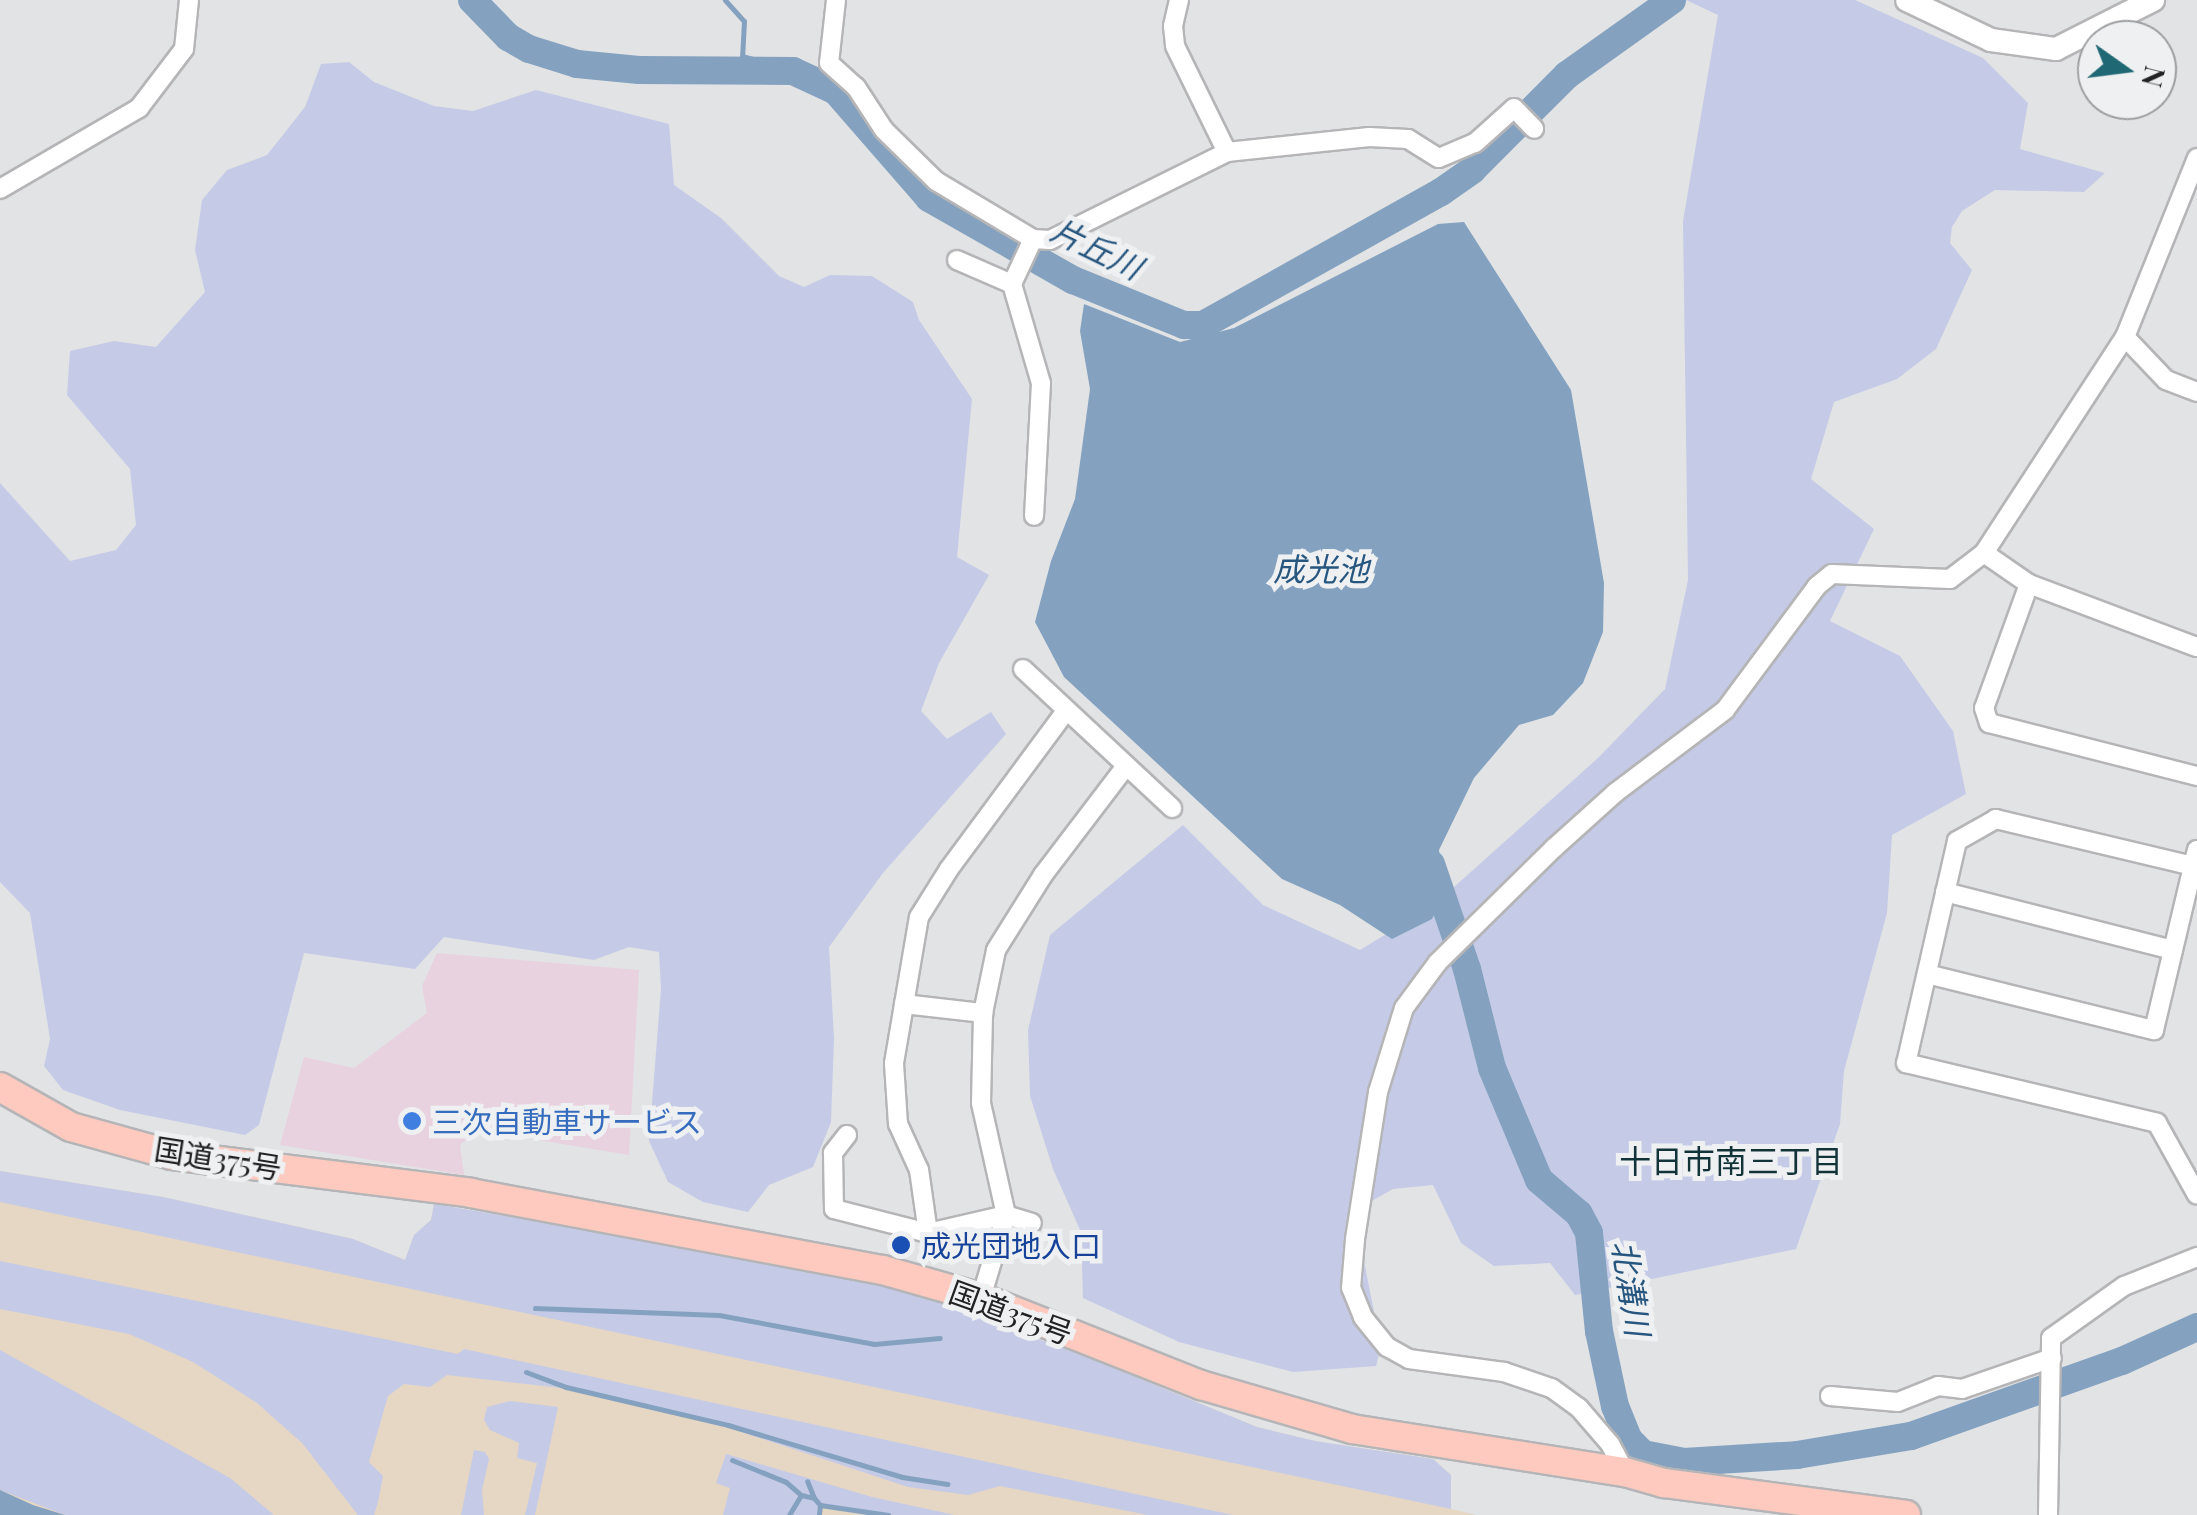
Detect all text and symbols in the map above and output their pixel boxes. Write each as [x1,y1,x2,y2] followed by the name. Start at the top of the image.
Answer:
[2077,20,2177,120] north arrow
[2134,63,2175,91] text: N
[1045,210,1149,286] water label: 片丘川
[1273,549,1369,587] water label: 成光池
[432,1103,702,1139] place label: 三次自動車サービス
[401,1110,423,1132] marker: 三次自動車サービス
[152,1130,284,1186] street label: 国道375号
[1619,1141,1843,1179] district label: 十日市南三丁目
[921,1227,1101,1263] place label: 成光団地入口
[890,1234,912,1256] marker: 成光団地入口
[1606,1238,1658,1338] water label: 北溝川
[945,1273,1077,1351] street label: 国道375号

